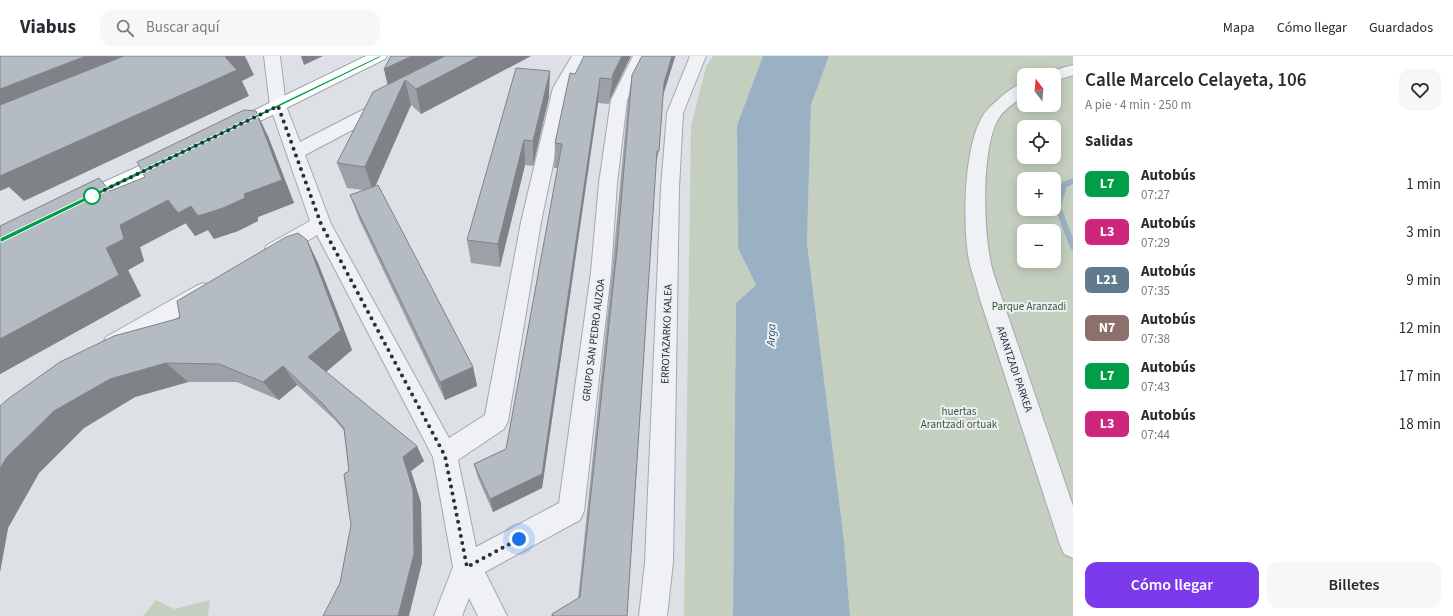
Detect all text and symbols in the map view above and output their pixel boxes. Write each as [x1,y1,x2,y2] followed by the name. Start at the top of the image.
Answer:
[100,10,380,46] search box
[20,14,76,41] text: Viabus
[114,17,136,39] icon: search
[146,17,219,38] text: Buscar aquí
[1223,18,1255,38] text: Mapa
[1277,18,1347,38] text: Cómo llegar
[1369,18,1433,38] text: Guardados
[1085,67,1306,94] text: Calle Marcelo Celayeta, 106
[1017,68,1061,112] north arrow
[1017,68,1061,268] map controls
[1399,69,1441,111] button: heart
[1085,96,1191,114] text: A pie · 4 min · 250 m
[1017,120,1061,164] button: locate
[1085,131,1133,152] text: Salidas
[1141,165,1196,186] text: Autobús
[1017,172,1061,216] button: +
[1100,174,1114,194] text: L7
[1406,174,1441,195] text: 1 min
[1141,186,1170,204] text: 07:27
[83,187,101,205] unlabelled marker
[1141,213,1196,234] text: Autobús
[1100,222,1114,242] text: L3
[1406,222,1441,243] text: 3 min
[1017,224,1061,268] button: −
[1141,234,1170,252] text: 07:29
[1141,261,1196,282] text: Autobús
[1096,270,1118,290] text: L21
[1406,270,1441,291] text: 9 min
[579,278,608,402] street label: GRUPO SAN PEDRO AUZOA
[1141,282,1170,300] text: 07:35
[657,284,676,384] street label: ERROTAZARKO KALEA
[992,299,1066,314] park label: Parque Aranzadi
[1141,309,1196,330] text: Autobús
[1099,318,1115,338] text: N7
[1399,318,1441,339] text: 12 min
[763,323,780,348] water label: Arga
[993,324,1036,414] street label: ARANTZADI PARKEA
[1141,330,1170,348] text: 07:38
[1141,357,1196,378] text: Autobús
[1100,366,1114,386] text: L7
[1399,366,1441,387] text: 17 min
[1141,378,1170,396] text: 07:43
[921,404,998,432] park label: huertas Arantzadi ortuak
[1141,405,1196,426] text: Autobús
[1100,414,1114,434] text: L3
[1399,414,1441,435] text: 18 min
[1141,426,1170,444] text: 07:44
[509,529,529,549] your location
[1085,562,1259,608] button: Cómo llegar
[1267,562,1441,608] button: Billetes

